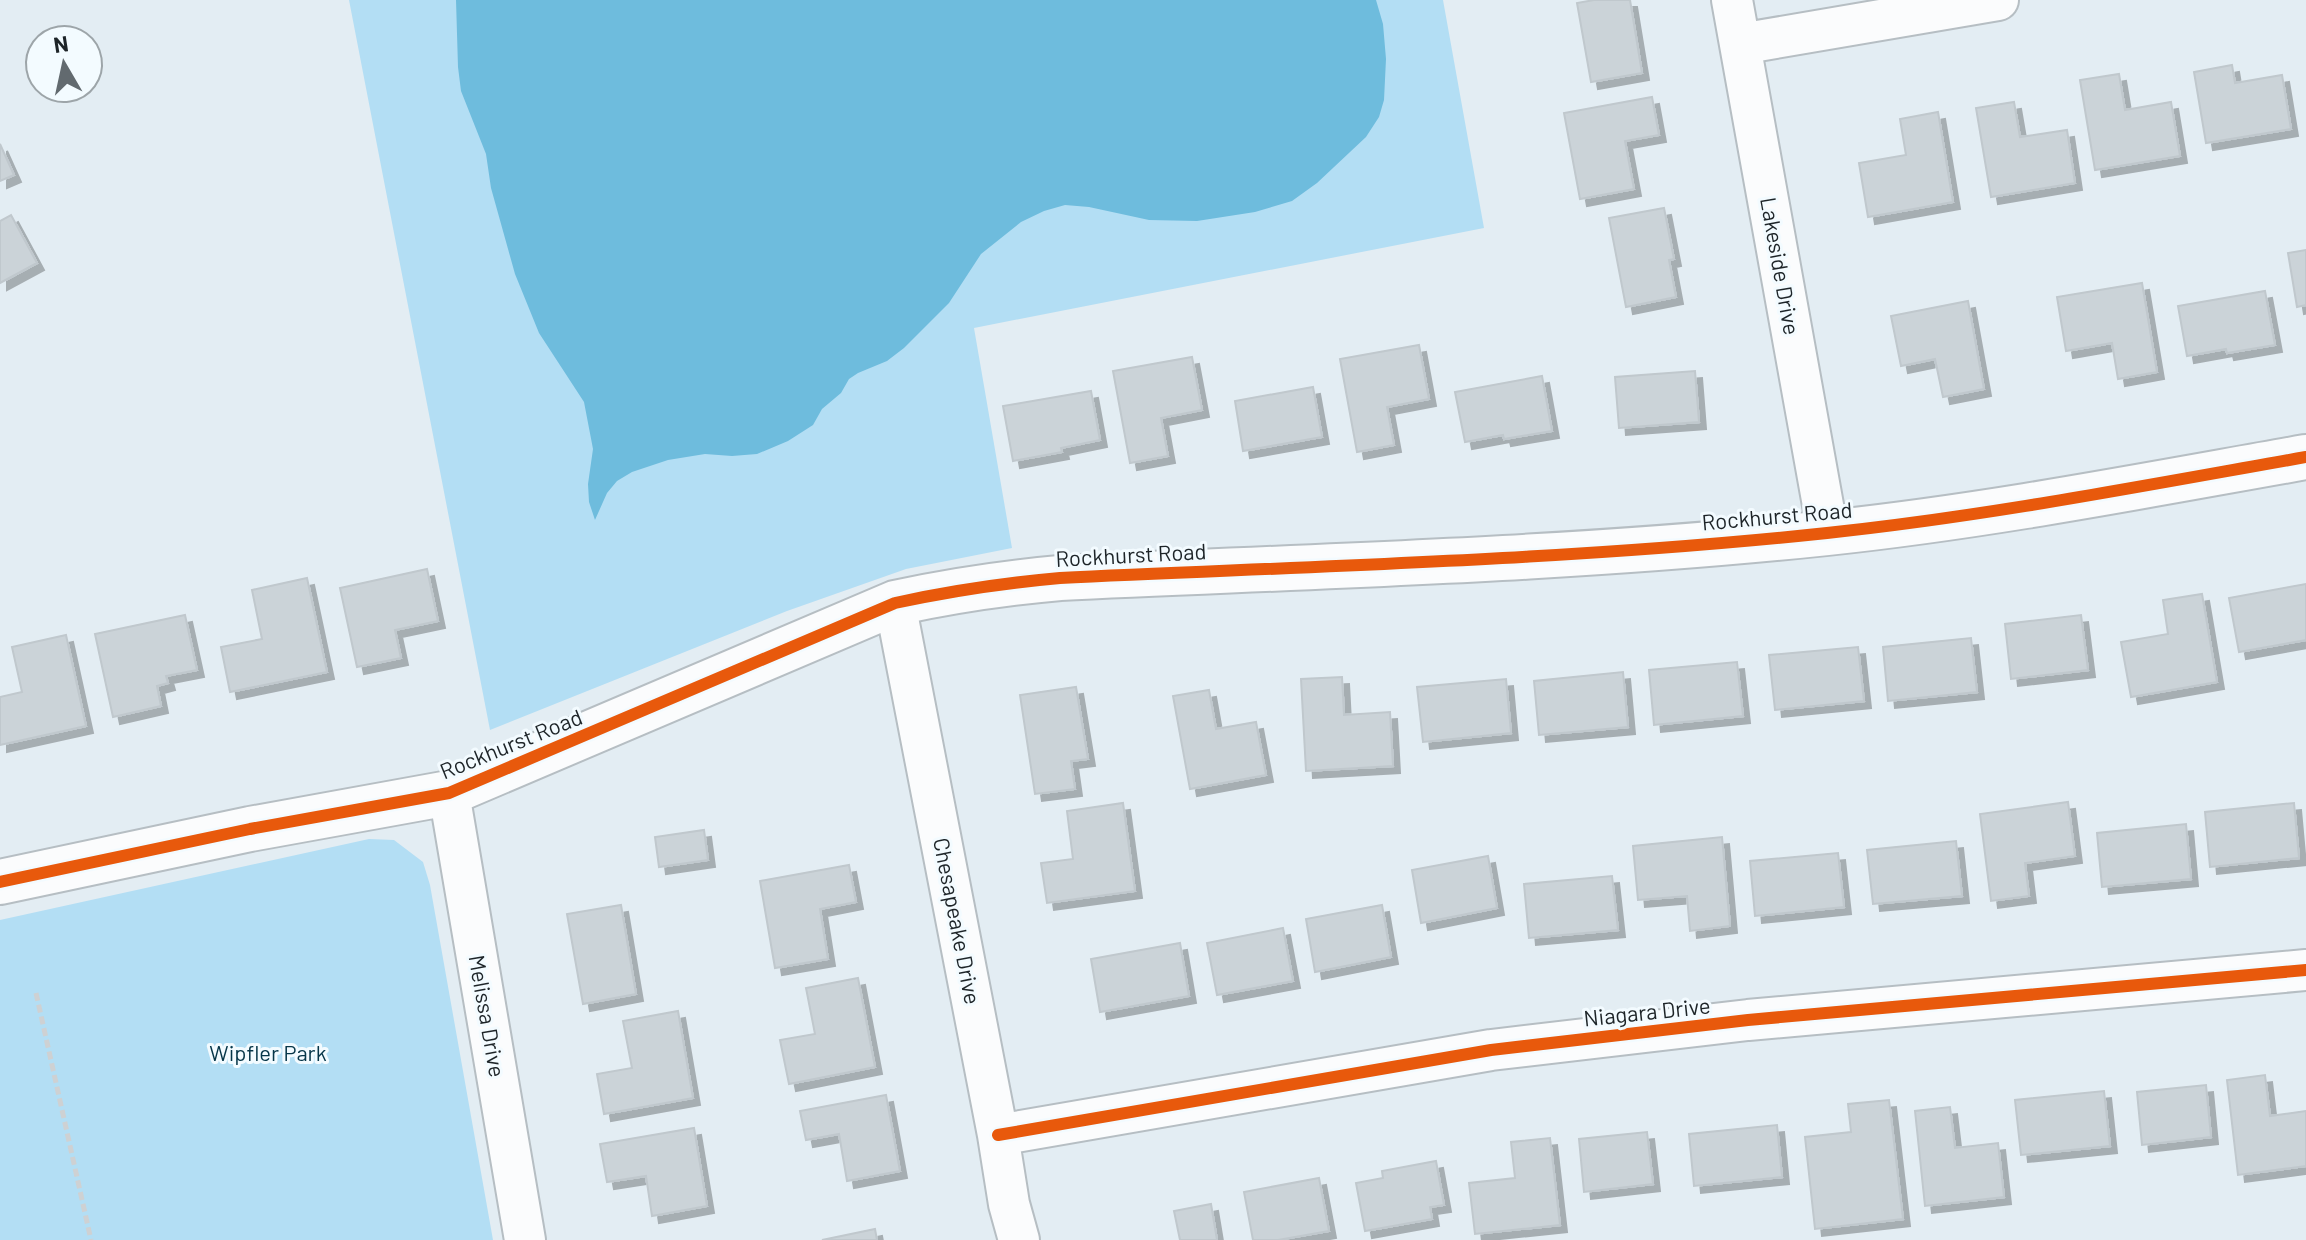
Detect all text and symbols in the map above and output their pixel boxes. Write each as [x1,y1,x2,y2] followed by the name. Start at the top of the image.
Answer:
[24,24,104,104] north arrow
[51,29,70,57] text: N
[1756,195,1806,337] street label: Lakeside Drive
[1701,495,1853,535] street label: Rockhurst Road
[1055,537,1207,571] street label: Rockhurst Road
[436,703,586,783] street label: Rockhurst Road
[929,835,987,1006] street label: Chesapeake Drive
[464,953,512,1079] street label: Melissa Drive
[1582,991,1712,1031] street label: Niagara Drive
[209,1039,327,1065] park label: Wipfler Park

